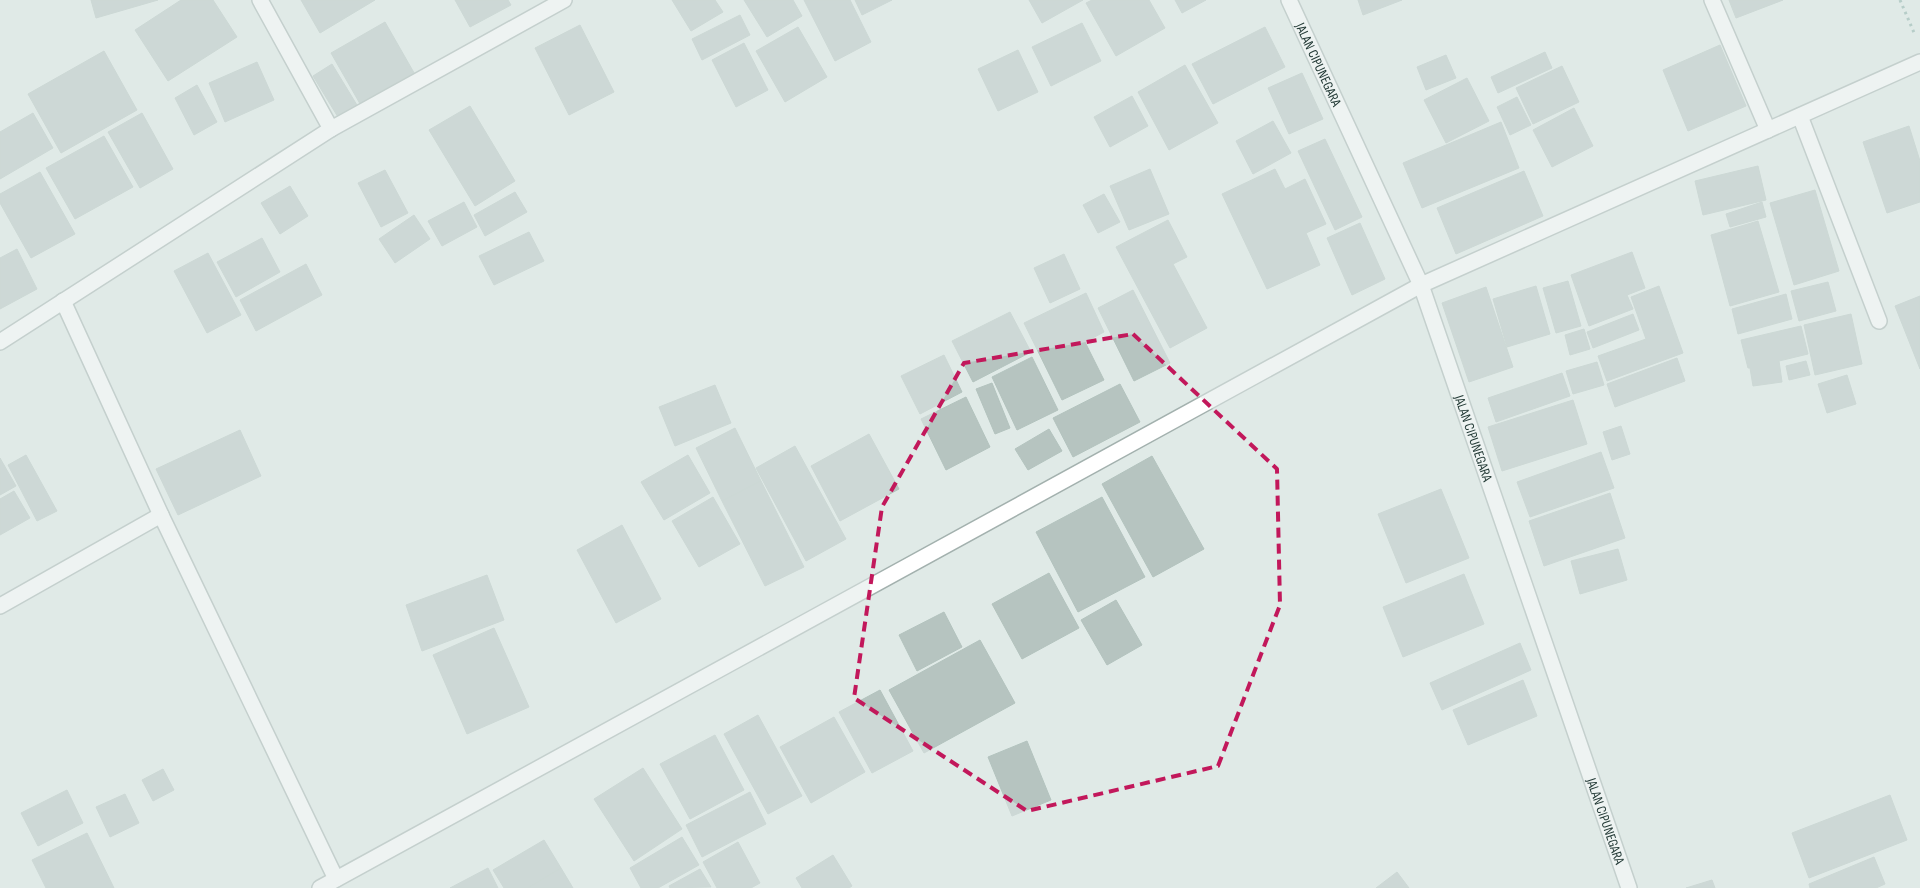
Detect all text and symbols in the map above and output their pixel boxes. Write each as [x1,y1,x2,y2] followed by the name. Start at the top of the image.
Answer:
[1291,19,1345,110] street label: JALAN CIPUNEGARA
[1450,392,1496,485] street label: JALAN CIPUNEGARA
[1582,775,1628,867] street label: JALAN CIPUNEGARA

